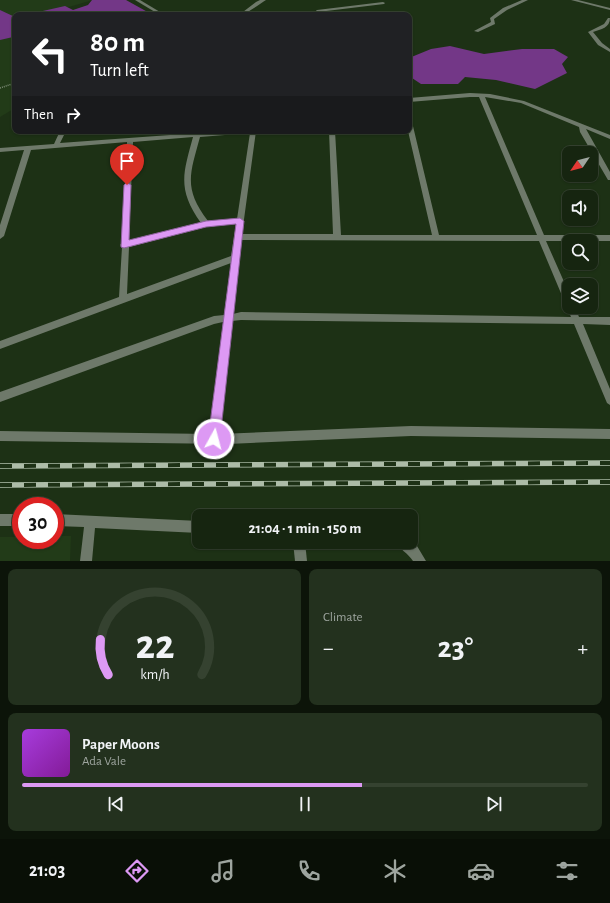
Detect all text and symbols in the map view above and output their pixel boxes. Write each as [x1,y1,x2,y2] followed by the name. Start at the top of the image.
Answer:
[24,28,76,80] icon: left
[90,29,145,57] text: 80 m
[90,62,149,80] text: Turn left
[62,104,84,126] icon: right
[24,107,54,122] text: Then
[110,144,144,185] pin
[562,146,598,182] north arrow
[562,146,598,314] map controls
[116,150,138,172] icon: arrive
[562,190,598,226] button: sound
[562,234,598,270] button: search
[562,278,598,314] button: layers
[193,418,235,460] position arrow
[12,497,64,549] speed limit sign: 30
[249,521,361,536] text: 21:04 · 1 min · 150 m
[323,611,362,624] text: Climate
[135,625,174,666] text: 22
[438,633,473,663] text: 23°
[323,637,334,659] text: −
[577,637,588,659] text: +
[140,668,169,682] text: km/h
[82,737,160,752] text: Paper Moons
[82,755,126,768] text: Ada Vale
[105,793,127,815] icon: previous
[294,793,316,815] icon: pause
[483,793,505,815] icon: next
[123,857,151,885] icon: directions
[209,857,237,885] icon: music
[295,857,323,885] icon: phone
[381,857,409,885] icon: climate
[467,857,495,885] icon: car
[553,857,581,885] icon: filters
[29,862,65,880] text: 21:03

